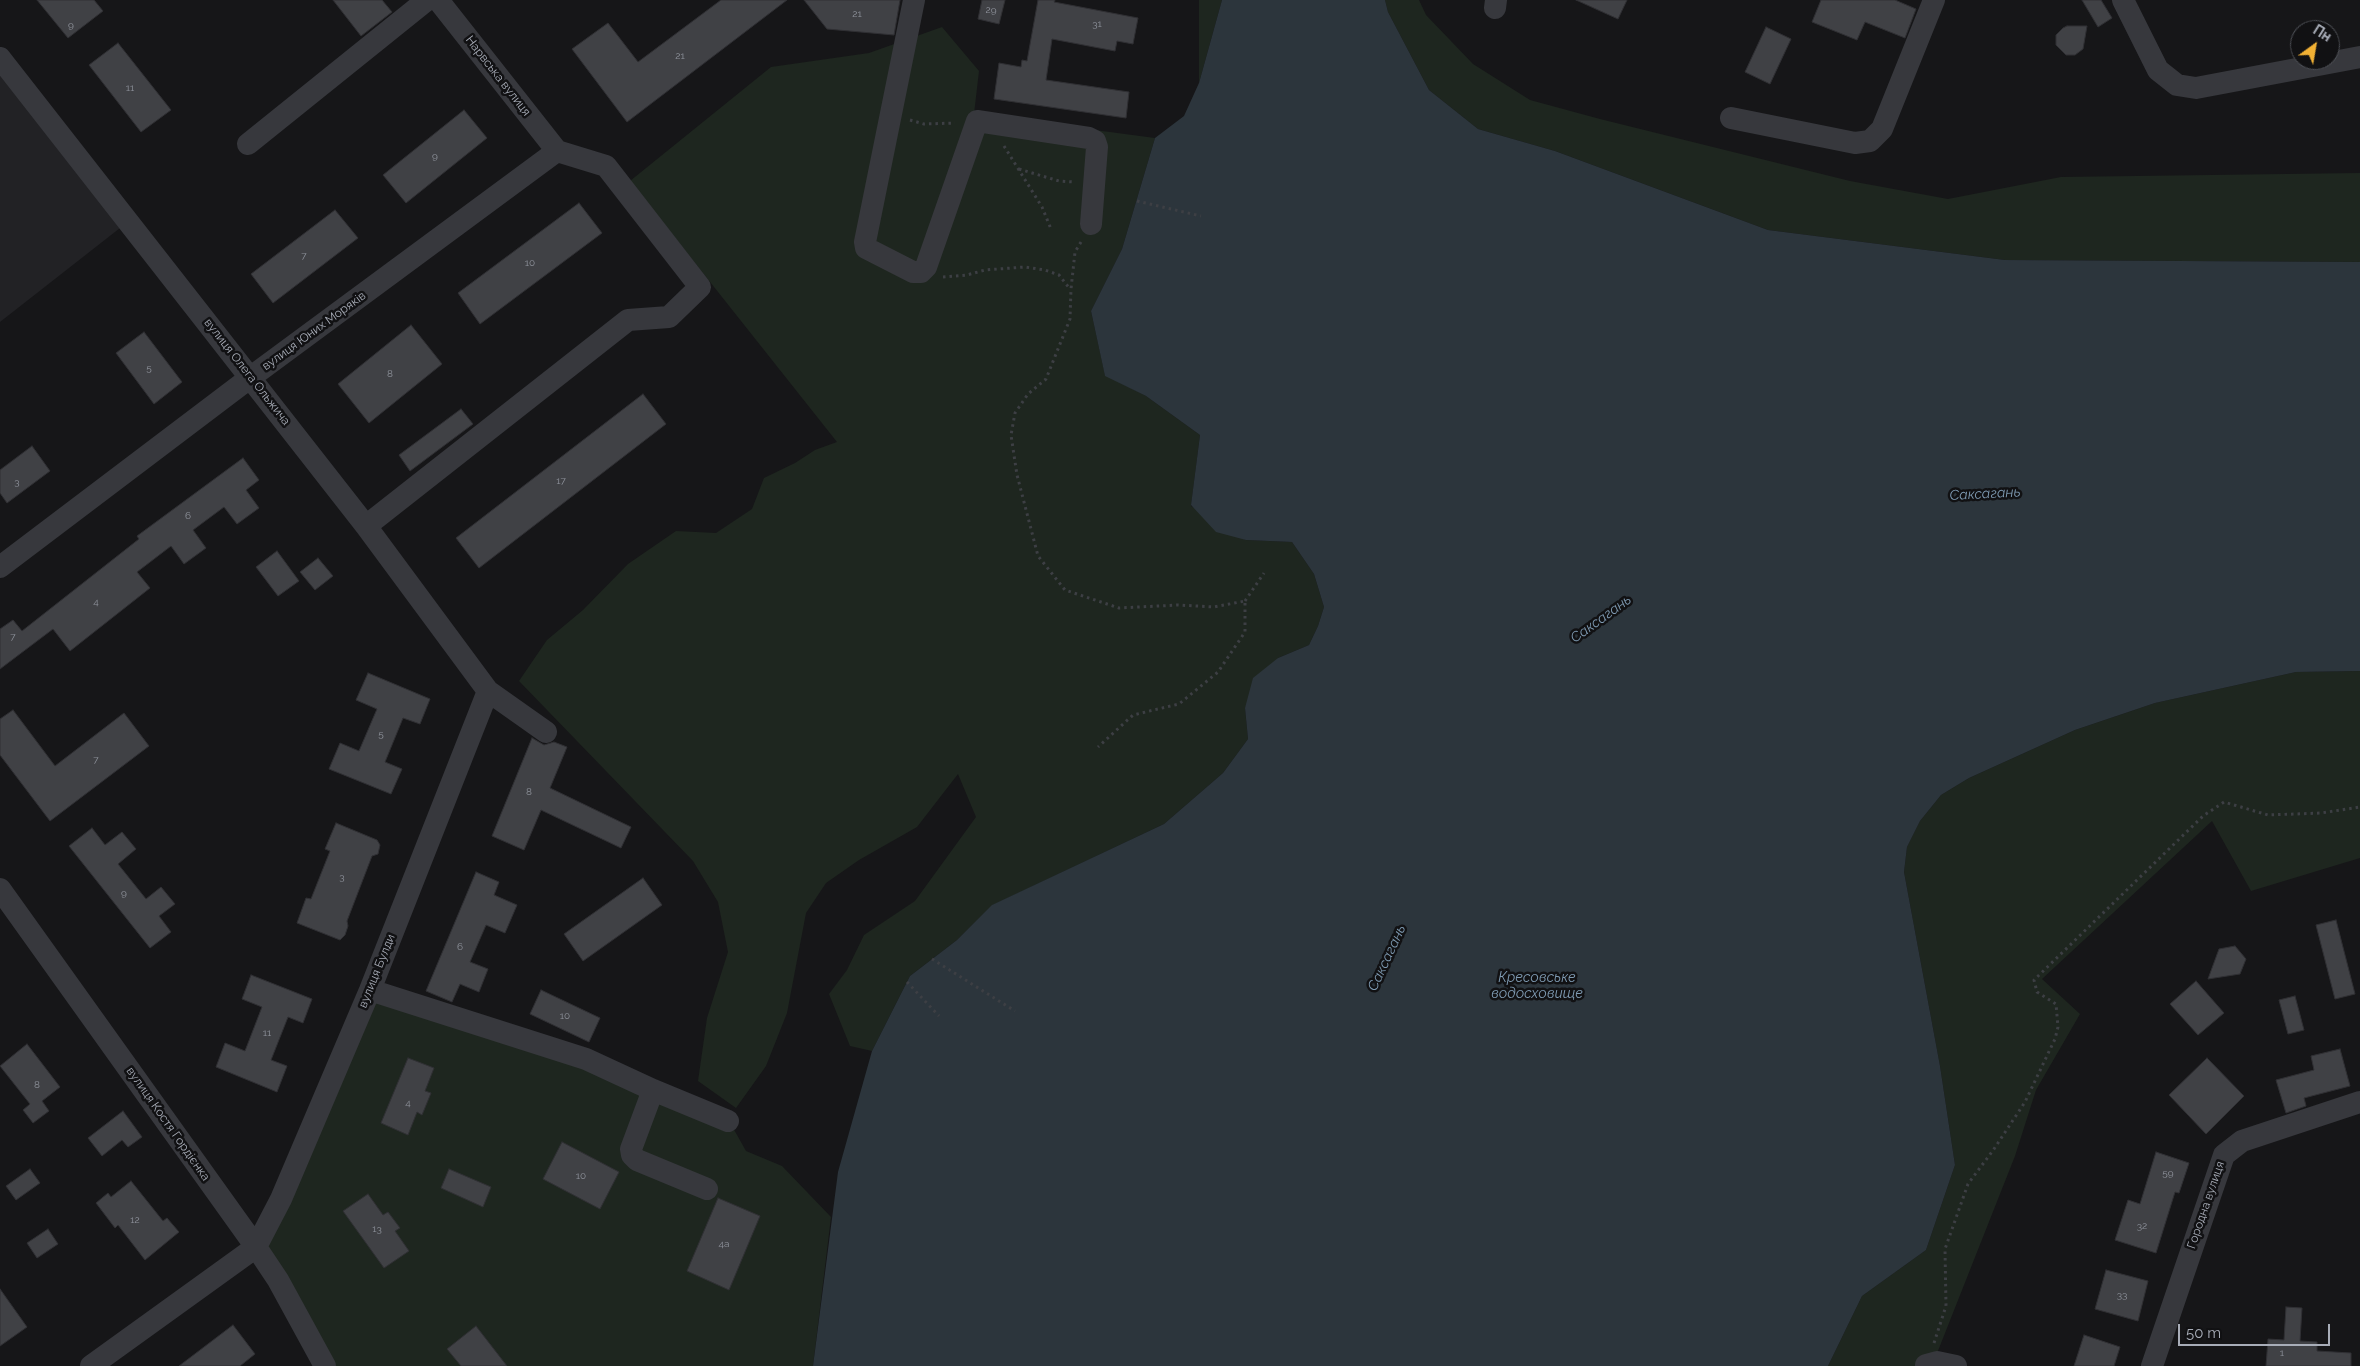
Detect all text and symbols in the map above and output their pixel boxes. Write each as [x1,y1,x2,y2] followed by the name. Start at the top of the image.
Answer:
[985,4,997,16] house number: 29
[852,8,862,20] house number: 21
[1092,18,1102,30] house number: 31
[68,19,74,31] house number: 9
[2290,20,2340,70] north arrow
[2310,21,2335,45] text: Пн
[462,33,534,119] street label: Нарвська вулиця
[675,50,685,62] house number: 21
[126,82,134,94] house number: 11
[432,150,438,162] house number: 9
[301,250,307,262] house number: 7
[525,257,535,269] house number: 10
[259,289,369,373] street label: вулиця Юних Моряків
[201,316,293,428] street label: вулиця Олега Ольжича
[146,362,152,374] house number: 5
[387,368,393,380] house number: 8
[556,475,566,487] house number: 17
[14,476,20,488] house number: 3
[1949,484,2021,504] water label: Саксагань
[185,510,191,522] house number: 6
[1567,591,1635,647] water label: Саксагань
[93,596,99,608] house number: 4
[10,631,16,643] house number: 7
[378,728,384,740] house number: 5
[93,754,99,766] house number: 7
[526,786,532,798] house number: 8
[339,871,345,883] house number: 3
[121,887,127,899] house number: 9
[1364,922,1410,994] water label: Саксагань
[356,932,398,1010] street label: вулиця Булди
[457,941,463,953] house number: 6
[1491,970,1583,1002] water label: Кресовське водосховище
[560,1010,570,1022] house number: 10
[263,1027,271,1039] house number: 11
[123,1064,213,1184] street label: вулиця Костя Гордієнка
[34,1079,40,1091] house number: 8
[405,1097,411,1109] house number: 4
[2184,1159,2228,1251] street label: Городна вулиця
[2162,1167,2174,1179] house number: 59
[576,1170,586,1182] house number: 10
[130,1214,140,1226] house number: 12
[2137,1220,2147,1232] house number: 32
[372,1223,382,1235] house number: 13
[719,1238,729,1250] house number: 4а
[2117,1289,2127,1301] house number: 33
[2180,1314,2332,1346] scale bar
[2186,1324,2221,1342] text: 50 m
[2280,1347,2284,1359] house number: 1

